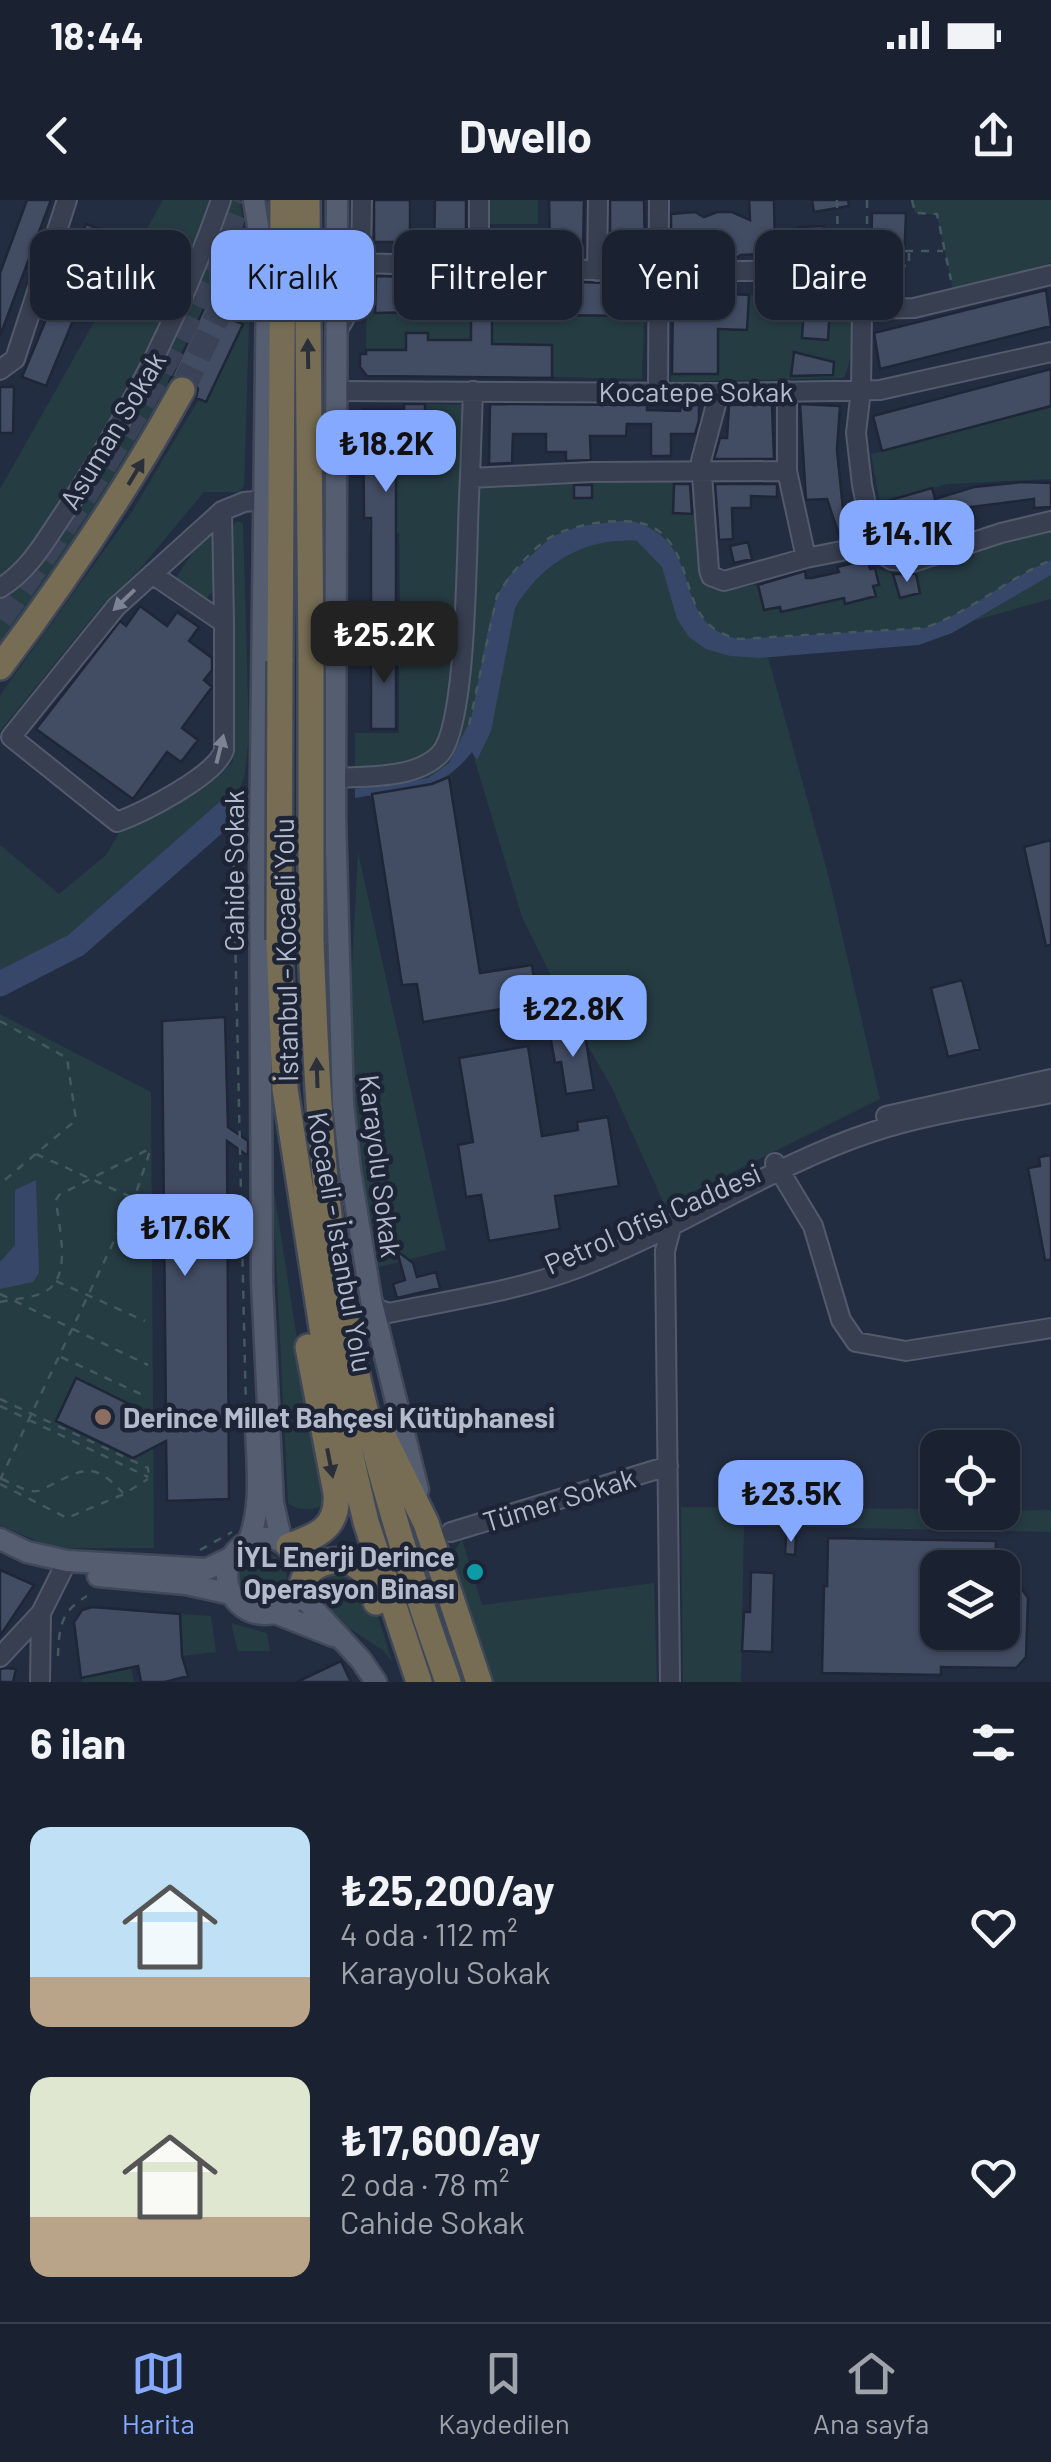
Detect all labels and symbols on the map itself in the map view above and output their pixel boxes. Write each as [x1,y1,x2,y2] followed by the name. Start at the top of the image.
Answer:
[300,338,316,370] one-way arrow
[52,345,172,515] street label: Asuman Sokak
[599,374,793,408] street label: Kocatepe Sokak
[305,410,467,495] pin: ₺18.2K
[127,458,144,486] one-way arrow
[826,500,988,585] pin: ₺14.1K
[112,588,136,611] one-way arrow
[303,601,465,686] pin: ₺25.2K
[213,734,228,765] one-way arrow
[216,790,250,952] street label: Cahide Sokak
[266,818,304,1082] street label: İstanbul - Kocaeli Yolu
[492,975,654,1060] pin: ₺22.8K
[309,1056,325,1088] one-way arrow
[353,1073,409,1259] street label: Karayolu Sokak
[301,1109,381,1375] street label: Kocaeli - İstanbul Yolu
[539,1155,765,1281] street label: Petrol Ofisi Caddesi
[104,1194,266,1279] pin: ₺17.6K
[123,1400,555,1434] place label: Derince Millet Bahçesi Kütüphanesi
[92,1406,114,1428] marker: Derince Millet Bahçesi Kütüphanesi
[323,1447,339,1478] one-way arrow
[479,1460,639,1538] street label: Tümer Sokak
[710,1460,872,1545] pin: ₺23.5K
[236,1539,455,1605] place label: İYL Enerji Derince Operasyon Binası
[464,1561,486,1583] marker: İYL Enerji Derince Operasyon Binası

